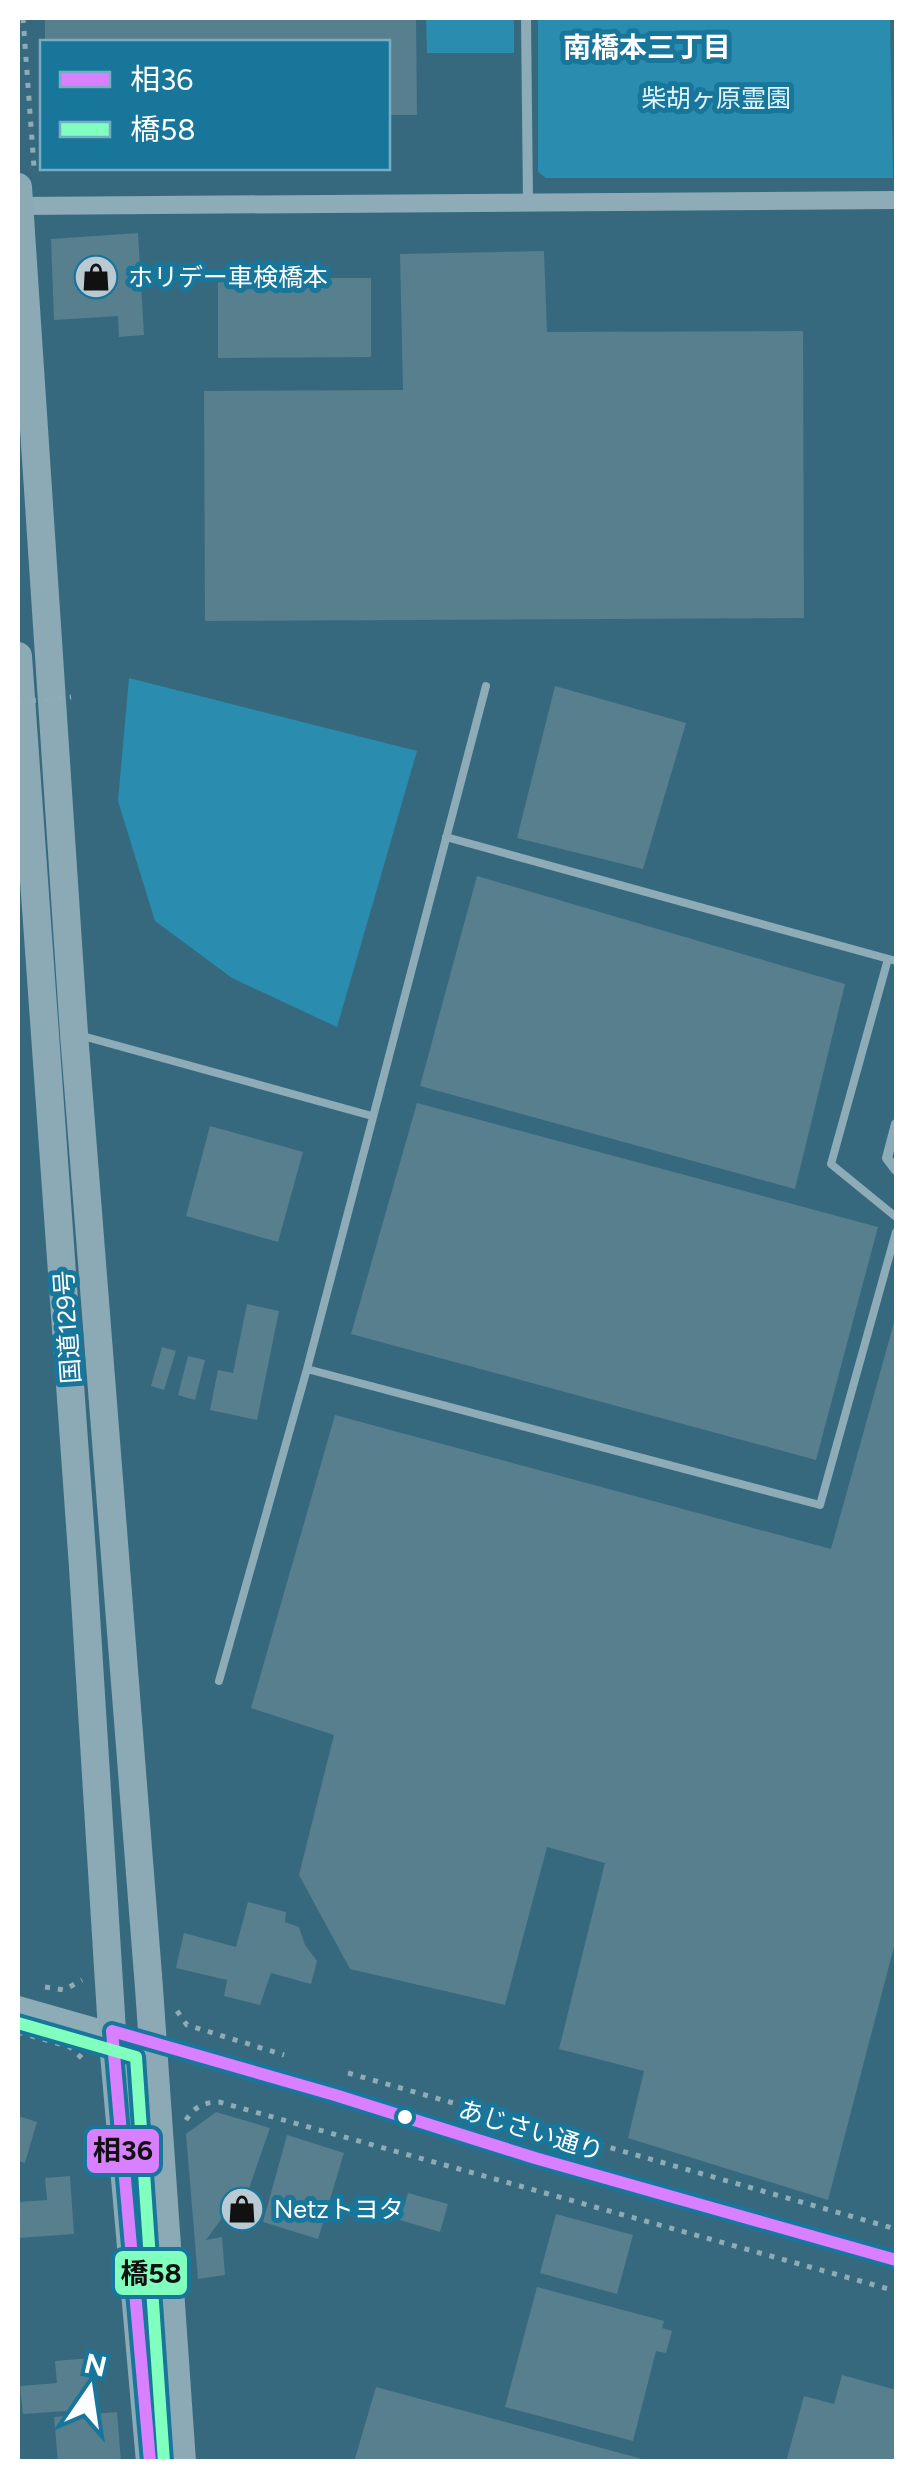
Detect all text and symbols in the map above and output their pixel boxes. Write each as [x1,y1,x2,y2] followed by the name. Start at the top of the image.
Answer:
[563,30,731,64] district label: 南橋本三丁目
[40,40,390,170] legend
[130,61,193,98] text: 相36
[641,83,791,113] park label: 柴胡ヶ原霊園
[130,111,196,148] text: 橋58
[73,254,119,300] shop icon: ホリデー車検橋本
[128,262,328,292] place label: ホリデー車検橋本
[48,1269,86,1385] street label: 国道129号
[455,2094,607,2166] street label: あじさい通り
[395,2107,415,2127] unlabelled marker
[85,2127,161,2175] line badge: 相36
[93,2133,153,2167] text: 相36
[219,2186,265,2232] shop icon: Netzトヨタ
[274,2194,404,2224] place label: Netzトヨタ
[113,2249,189,2297] line badge: 橋58
[120,2256,182,2290] text: 橋58
[40,2339,140,2439] north arrow
[81,2346,110,2384] text: N

